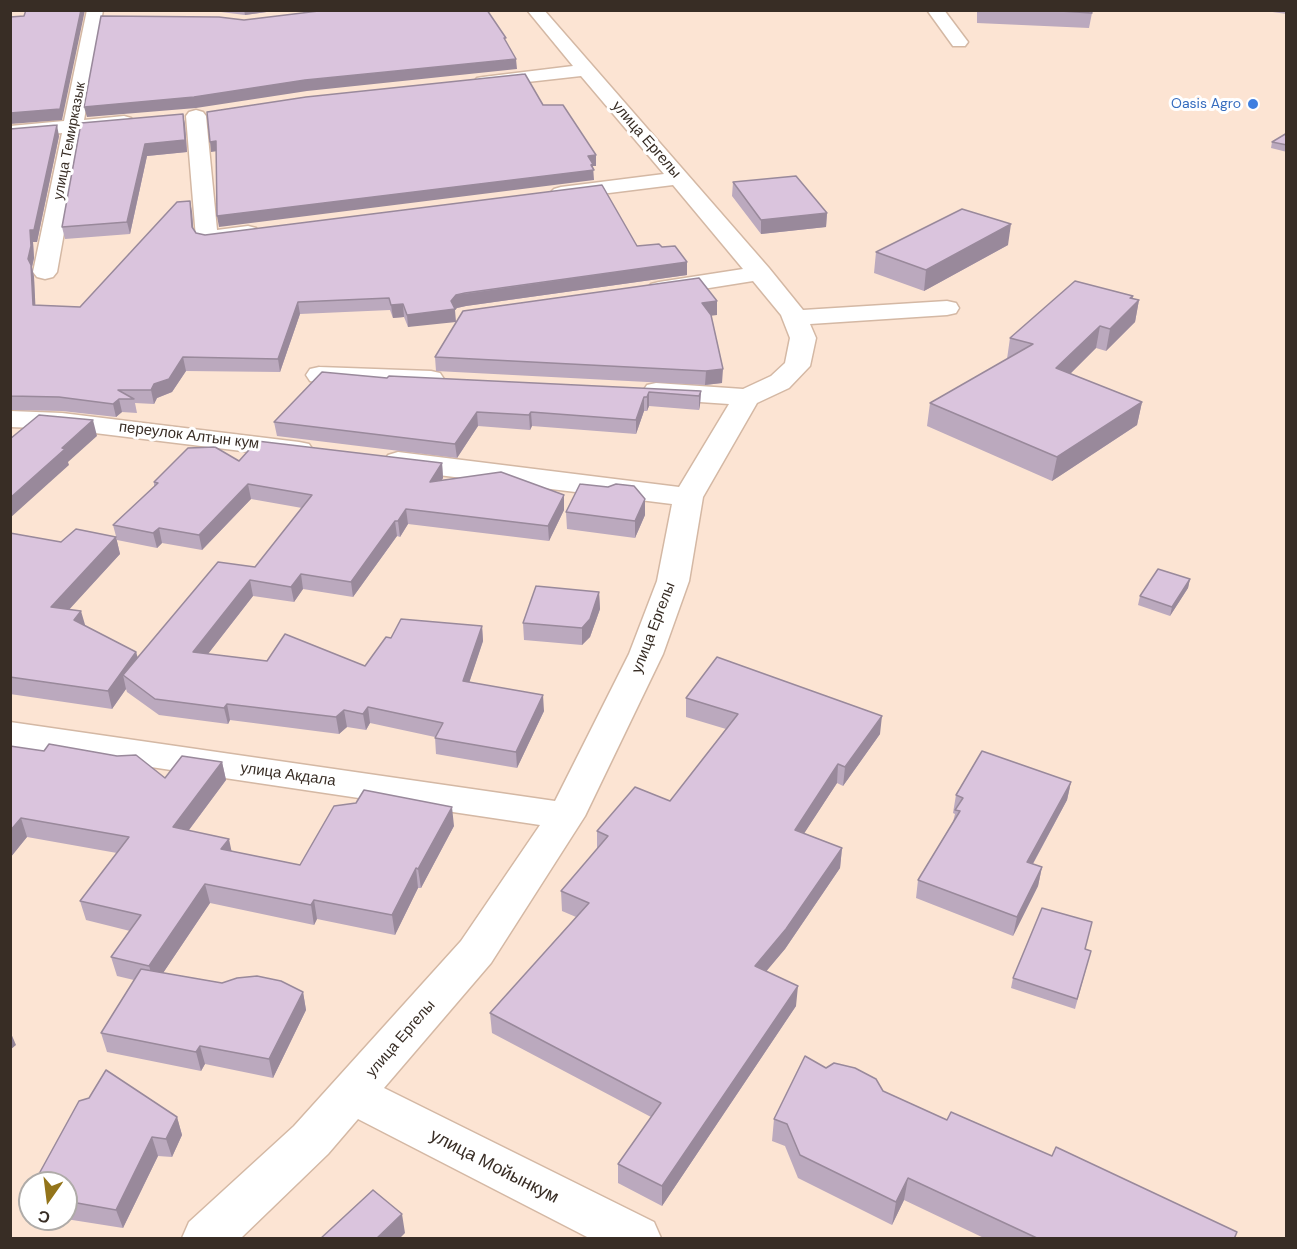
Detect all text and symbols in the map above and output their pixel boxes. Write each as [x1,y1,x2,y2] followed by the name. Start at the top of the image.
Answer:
[50,81,90,201] street label: улица Темирказык
[1171,96,1241,112] place label: Oasis Agro
[1246,97,1260,111] marker: Oasis Agro
[608,98,684,182] street label: улица Ергелы
[118,418,260,454] street label: переулок Алтын кум
[628,580,680,676] street label: улица Ергелы
[239,759,337,791] street label: улица Акдала
[363,997,439,1081] street label: улица Ергелы
[426,1125,562,1209] street label: улица Мойынкум
[18,1171,78,1231] north arrow
[36,1205,52,1229] text: С

